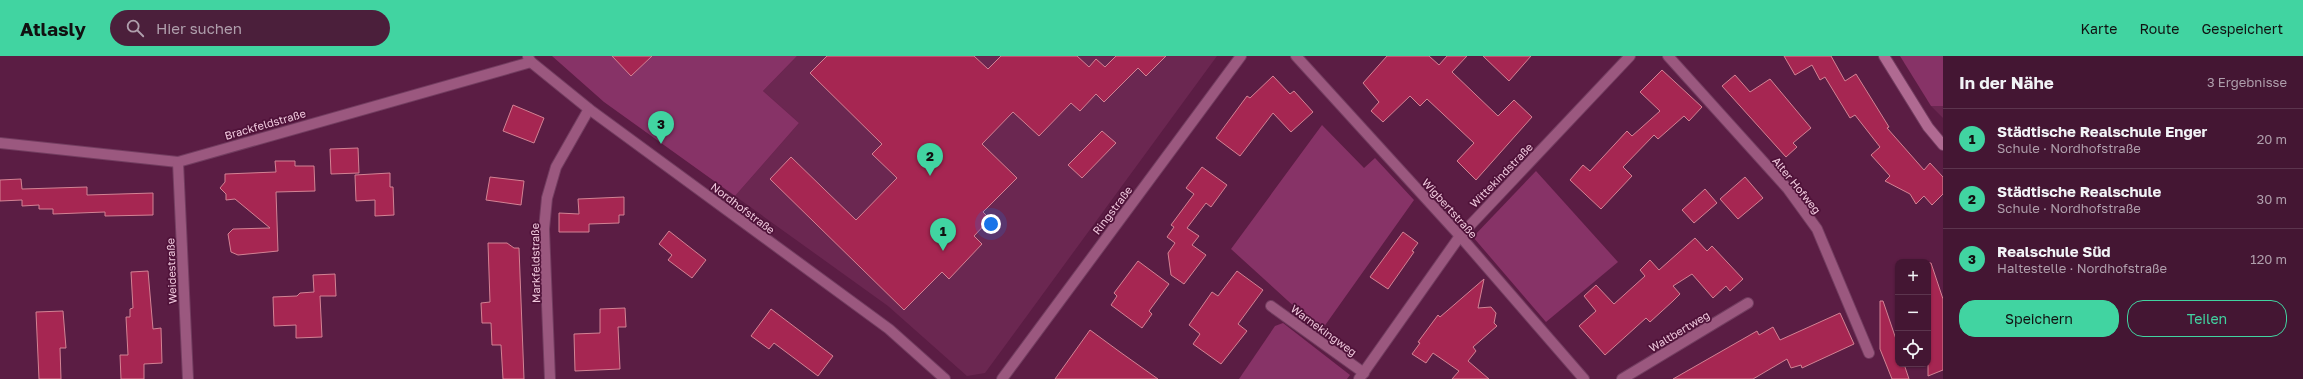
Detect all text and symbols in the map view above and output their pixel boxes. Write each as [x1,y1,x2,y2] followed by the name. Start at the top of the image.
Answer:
[110,10,390,46] search box
[20,17,86,40] text: Atlasly
[124,17,146,39] icon: search
[156,19,242,37] text: Hier suchen
[2081,20,2117,37] text: Karte
[2139,20,2179,37] text: Route
[2201,20,2283,37] text: Gespeichert
[1959,72,2054,93] text: In der Nähe
[2207,74,2287,90] text: 3 Ergebnisse
[223,106,307,142] street label: Brackfeldstraße
[648,111,674,144] pin: 3
[1997,122,2207,140] text: Städtische Realschule Enger
[1969,131,1975,147] text: 1
[2257,131,2287,147] text: 20 m
[1467,140,1535,210] street label: Wittekindstraße
[1997,140,2141,156] text: Schule · Nordhofstraße
[917,143,943,176] pin: 2
[1770,154,1824,216] street label: Alter Hofweg
[1420,176,1480,240] street label: Wigbertstraße
[709,180,777,236] street label: Nordhofstraße
[1997,182,2161,200] text: Städtische Realschule
[1090,183,1134,237] street label: Ringstraße
[1968,191,1976,207] text: 2
[2257,191,2287,207] text: 30 m
[1997,200,2141,216] text: Schule · Nordhofstraße
[981,214,1001,234] your location
[930,218,956,251] pin: 1
[528,223,542,303] street label: Markfeldstraße
[163,238,179,304] street label: Weidestraße
[1997,242,2111,260] text: Realschule Süd
[1968,251,1976,267] text: 3
[2250,251,2287,267] text: 120 m
[1895,259,1931,367] map controls
[1895,259,1931,295] button: +
[1997,260,2167,276] text: Haltestelle · Nordhofstraße
[1895,295,1931,331] button: −
[1959,300,2119,337] button: Speichern
[2127,300,2287,337] button: Teilen
[1288,302,1360,358] street label: Warnekingweg
[1646,308,1712,354] street label: Waltbertweg
[1895,331,1931,367] button: locate

